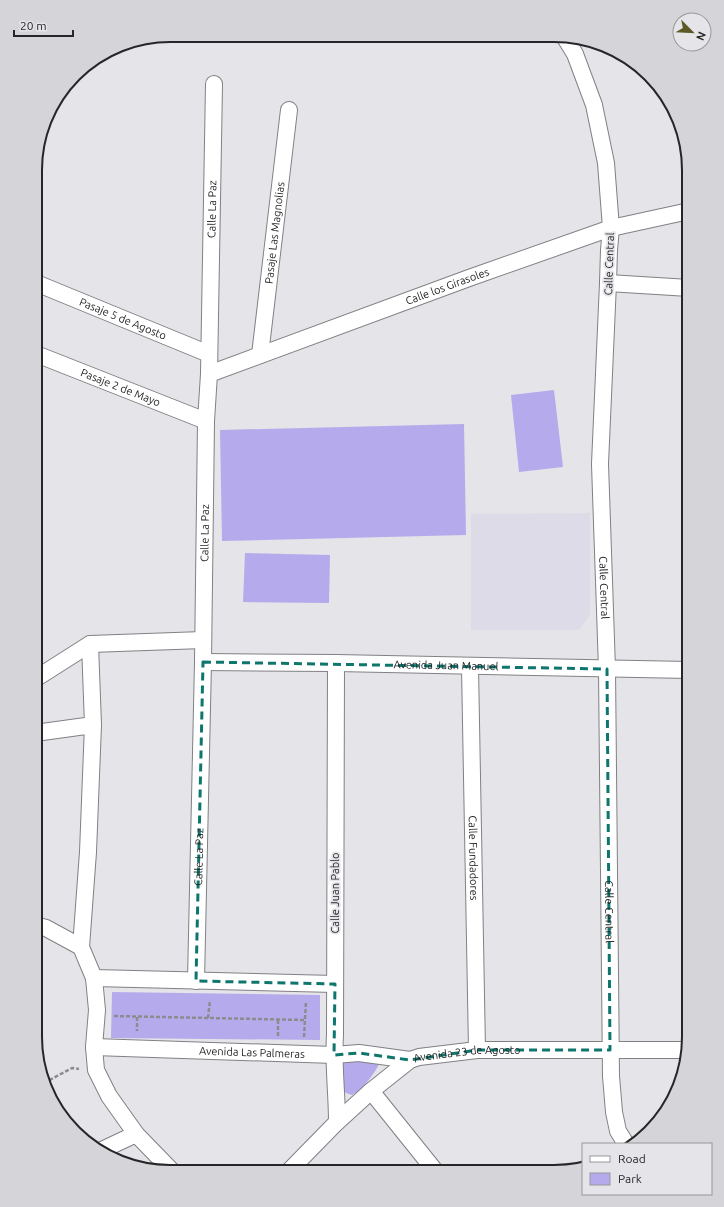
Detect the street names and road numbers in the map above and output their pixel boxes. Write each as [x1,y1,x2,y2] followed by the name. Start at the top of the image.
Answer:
[205,180,218,238] street label: Calle La Paz
[262,181,286,285] street label: Pasaje Las Magnolias
[602,232,616,296] street label: Calle Central
[404,265,491,307] street label: Calle los Girasoles
[78,295,168,342] street label: Pasaje 5 de Agosto
[79,366,162,408] street label: Pasaje 2 de Mayo
[198,504,211,562] street label: Calle La Paz
[597,556,611,619] street label: Calle Central
[393,658,499,672] street label: Avenida Juan Manuel
[467,815,480,901] street label: Calle Fundadores
[192,828,205,886] street label: Calle La Paz
[329,853,341,933] street label: Calle Juan Pablo
[603,880,616,943] street label: Calle Central
[412,1044,520,1064] street label: Avenida 23 de Agosto
[199,1045,305,1060] street label: Avenida Las Palmeras

